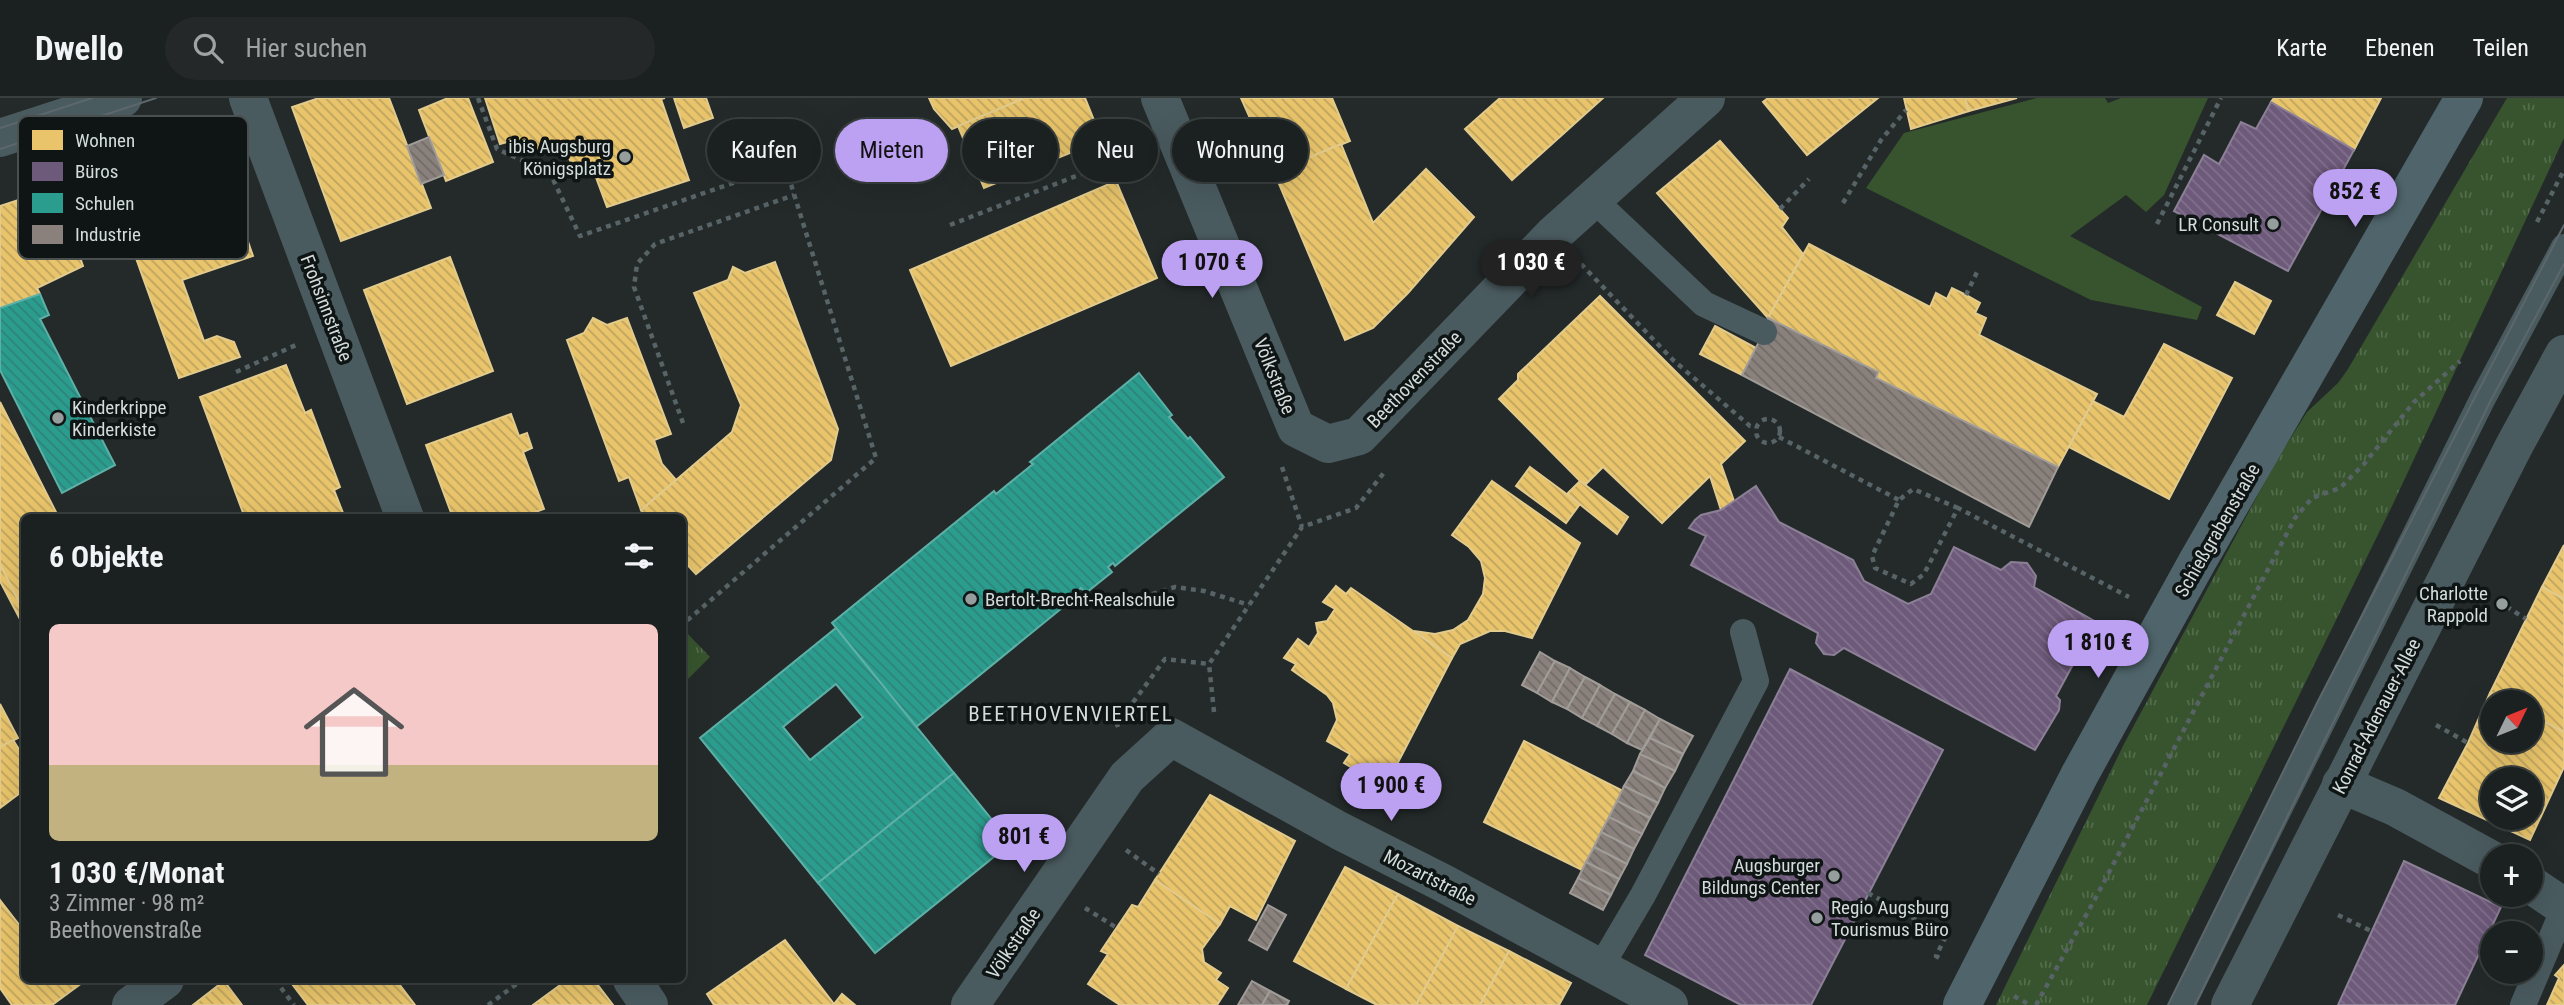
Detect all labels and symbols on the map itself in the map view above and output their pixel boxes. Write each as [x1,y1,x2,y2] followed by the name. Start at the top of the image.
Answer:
[18,116,248,259] legend
[75,129,135,152] text: Wohnen
[508,135,611,180] place label: ibis Augsburg Königsplatz
[617,149,633,165] marker: ibis Augsburg Königsplatz
[75,160,118,183] text: Büros
[2306,170,2404,229] pin: 852 €
[75,192,134,215] text: Schulen
[2178,213,2259,236] place label: LR Consult
[2265,216,2281,232] marker: LR Consult
[75,223,141,246] text: Industrie
[1147,240,1277,300] pin: 1 070 €
[1466,240,1596,300] pin: 1 030 €
[296,252,357,365] street label: Frohsinnstraße
[1362,326,1466,433] street label: Beethovenstraße
[1249,335,1300,418] street label: Völkstraße
[72,396,167,441] place label: Kinderkrippe Kinderkiste
[50,410,66,426] marker: Kinderkrippe Kinderkiste
[2170,459,2265,601] street label: Schießgrabenstraße
[2419,582,2488,627] place label: Charlotte Rappold
[985,588,1175,611] place label: Bertolt-Brecht-Realschule
[963,591,979,607] marker: Bertolt-Brecht-Realschule
[2494,596,2510,612] marker: Charlotte Rappold
[2033,620,2163,680] pin: 1 810 €
[2327,635,2426,798] street label: Konrad-Adenauer-Allee
[2480,690,2543,752] north arrow
[968,702,1174,726] district label: BEETHOVENVIERTEL
[1326,764,1456,823] pin: 1 900 €
[975,814,1073,874] pin: 801 €
[1380,844,1480,911] street label: Mozartstraße
[1702,854,1820,899] place label: Augsburger Bildungs Center
[1826,868,1842,884] marker: Augsburger Bildungs Center
[1831,896,1949,941] place label: Regio Augsburg Tourismus Büro
[981,903,1045,983] street label: Völkstraße
[1809,910,1825,926] marker: Regio Augsburg Tourismus Büro

